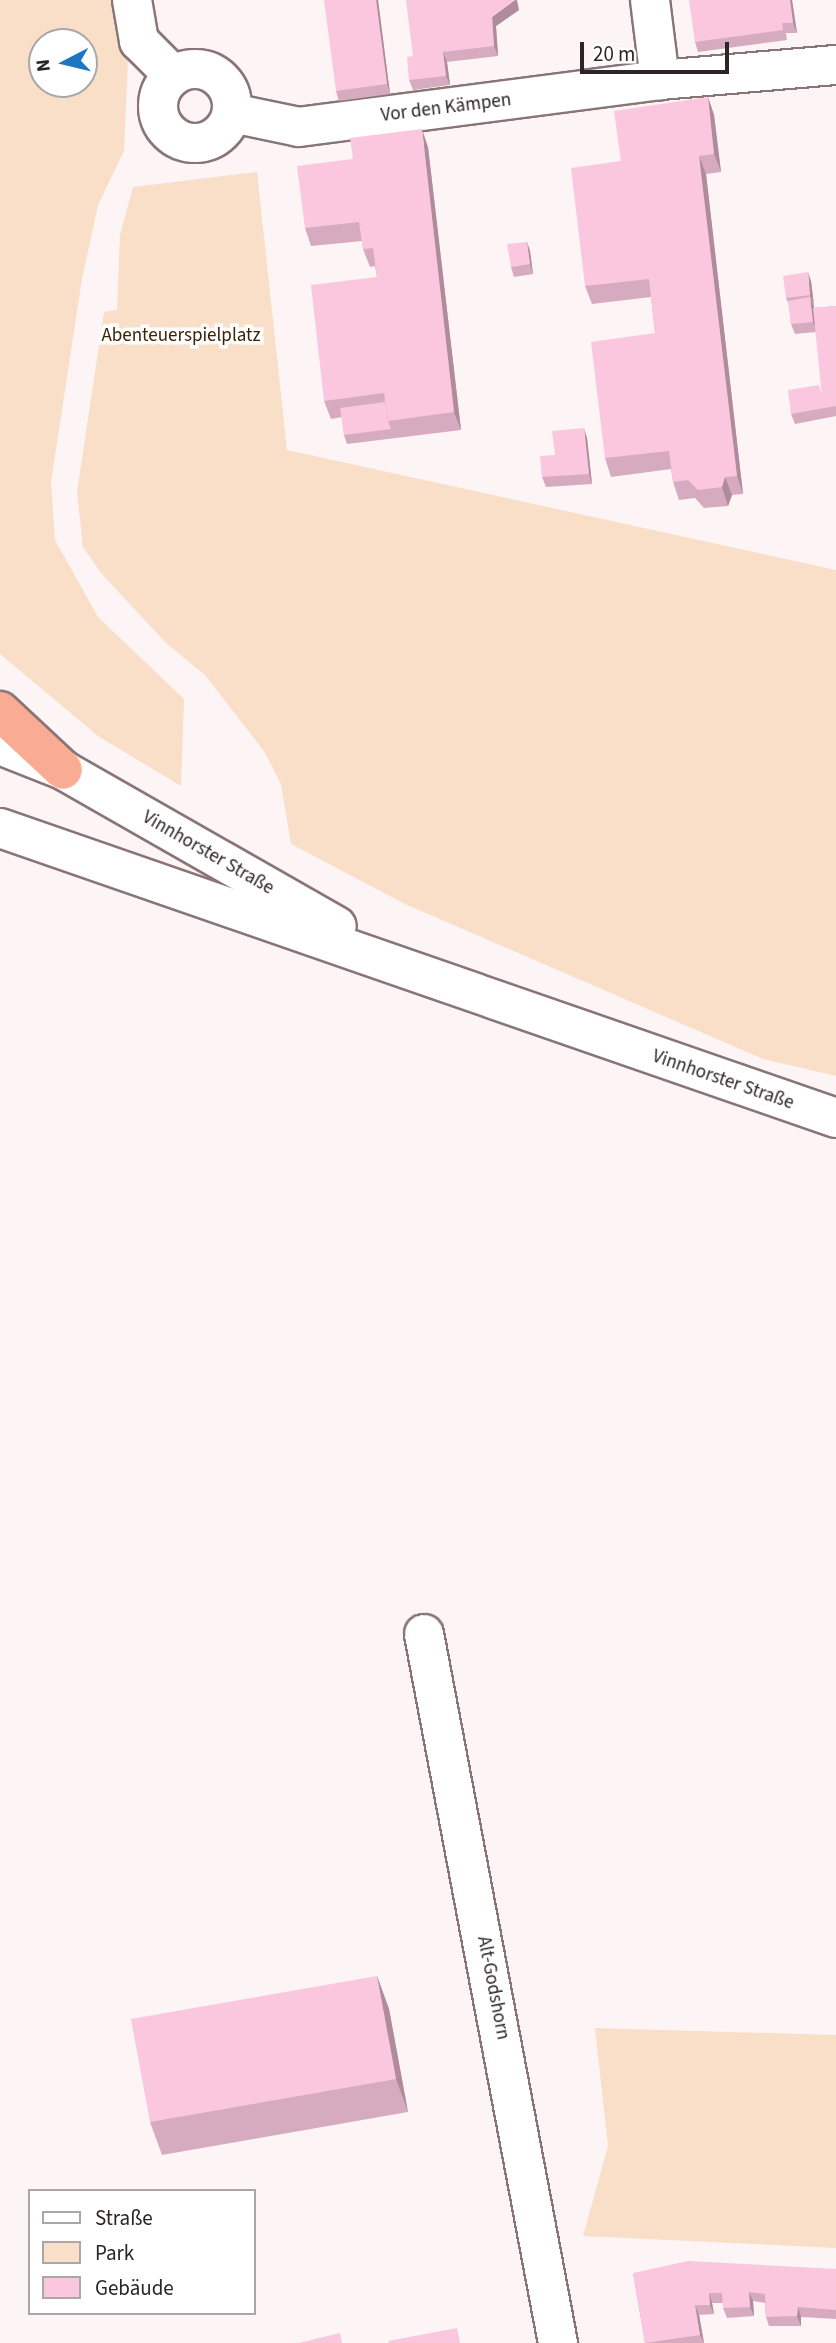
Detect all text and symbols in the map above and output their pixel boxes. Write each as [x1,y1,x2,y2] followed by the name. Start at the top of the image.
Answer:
[28,28,98,98] north arrow
[584,28,733,72] scale bar
[593,39,635,69] text: 20 m
[29,57,58,73] text: N
[380,89,512,127] street label: Vor den Kämpen
[101,325,261,347] park label: Abenteuerspielplatz
[138,806,278,900] street label: Vinnhorster Straße
[649,1045,797,1115] street label: Vinnhorster Straße
[472,1934,514,2042] street label: Alt-Godshorn
[28,2189,256,2315] legend
[95,2203,153,2233] text: Straße
[95,2238,134,2268] text: Park
[95,2273,174,2303] text: Gebäude

